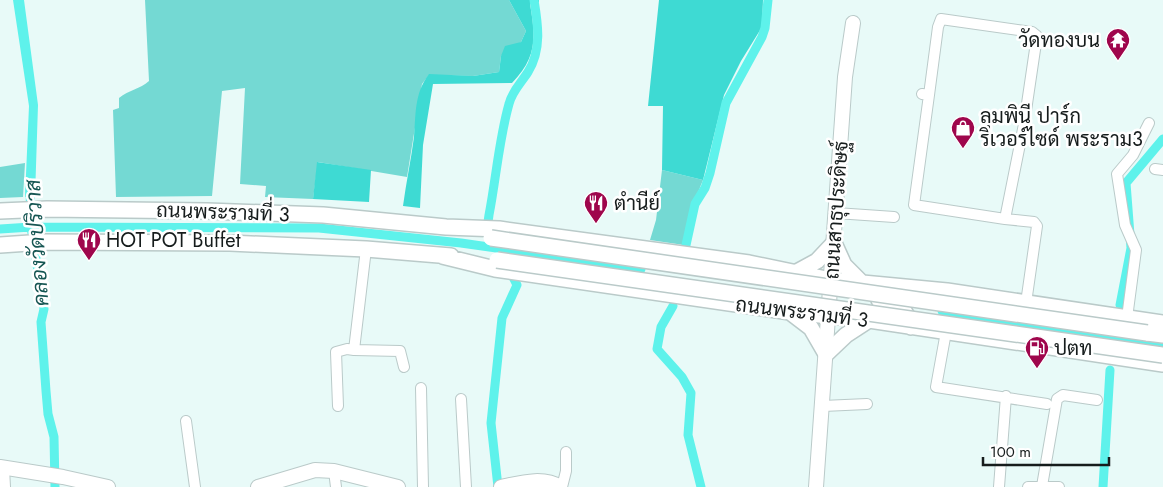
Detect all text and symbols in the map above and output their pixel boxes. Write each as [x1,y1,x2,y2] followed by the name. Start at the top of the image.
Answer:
[1018,26,1100,55] place label: วัดทองบน
[1105,27,1131,61] temple icon: วัดทองบน
[979,102,1143,154] place label: ลุมพินี ปาร์ก ริเวอร์ไซด์ พระราม3
[950,115,976,149] shop icon: ลุมพินี ปาร์ก ริเวอร์ไซด์ พระราม3
[817,140,856,280] street label: ถนนสาธุประดิษฐ์
[18,178,56,307] water label: คลองวัดปริวาส
[614,189,660,218] place label: ตำนีย์
[583,190,609,224] restaurant icon: ตำนีย์
[156,193,290,229] street label: ถนนพระรามที่ 3
[106,226,241,255] place label: HOT POT Buffet
[76,227,102,261] restaurant icon: HOT POT Buffet
[734,287,870,335] street label: ถนนพระรามที่ 3
[1054,334,1092,363] place label: ปตท
[1024,335,1050,369] fuel station icon: ปตท
[983,434,1109,466] scale bar
[990,441,1031,463] text: 100 m

